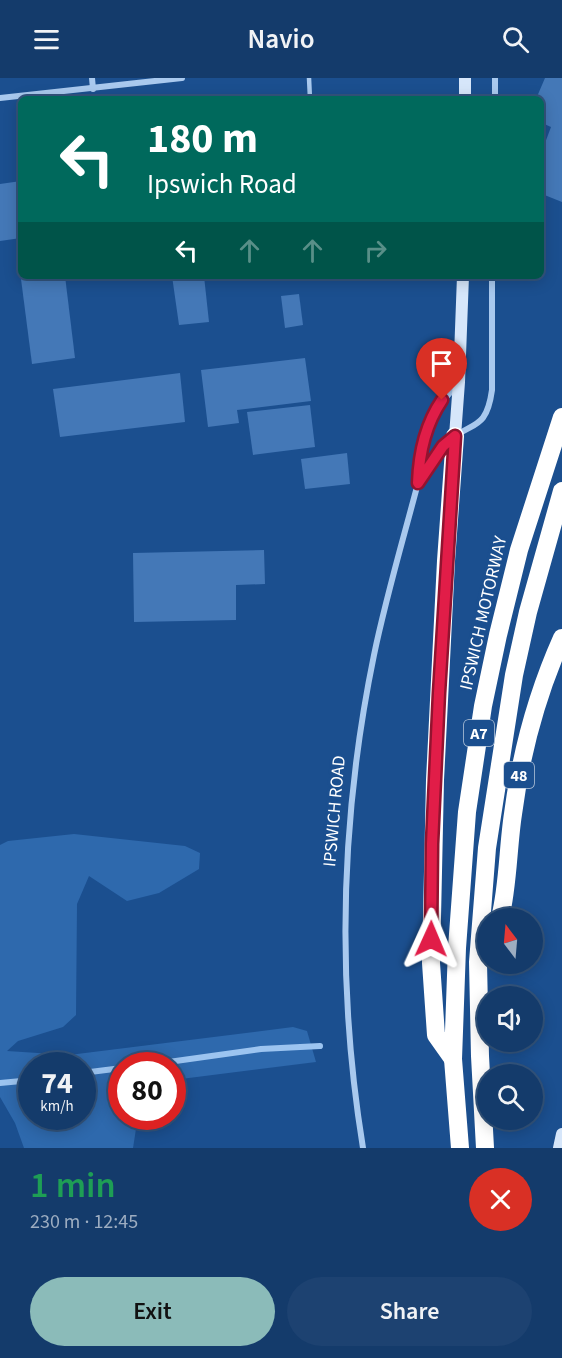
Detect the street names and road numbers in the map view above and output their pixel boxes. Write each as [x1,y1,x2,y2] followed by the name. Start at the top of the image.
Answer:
[454,533,513,693] street label: IPSWICH MOTORWAY
[464,720,494,746] road number: A7
[317,754,352,868] street label: IPSWICH ROAD
[504,762,534,788] road number: 48

